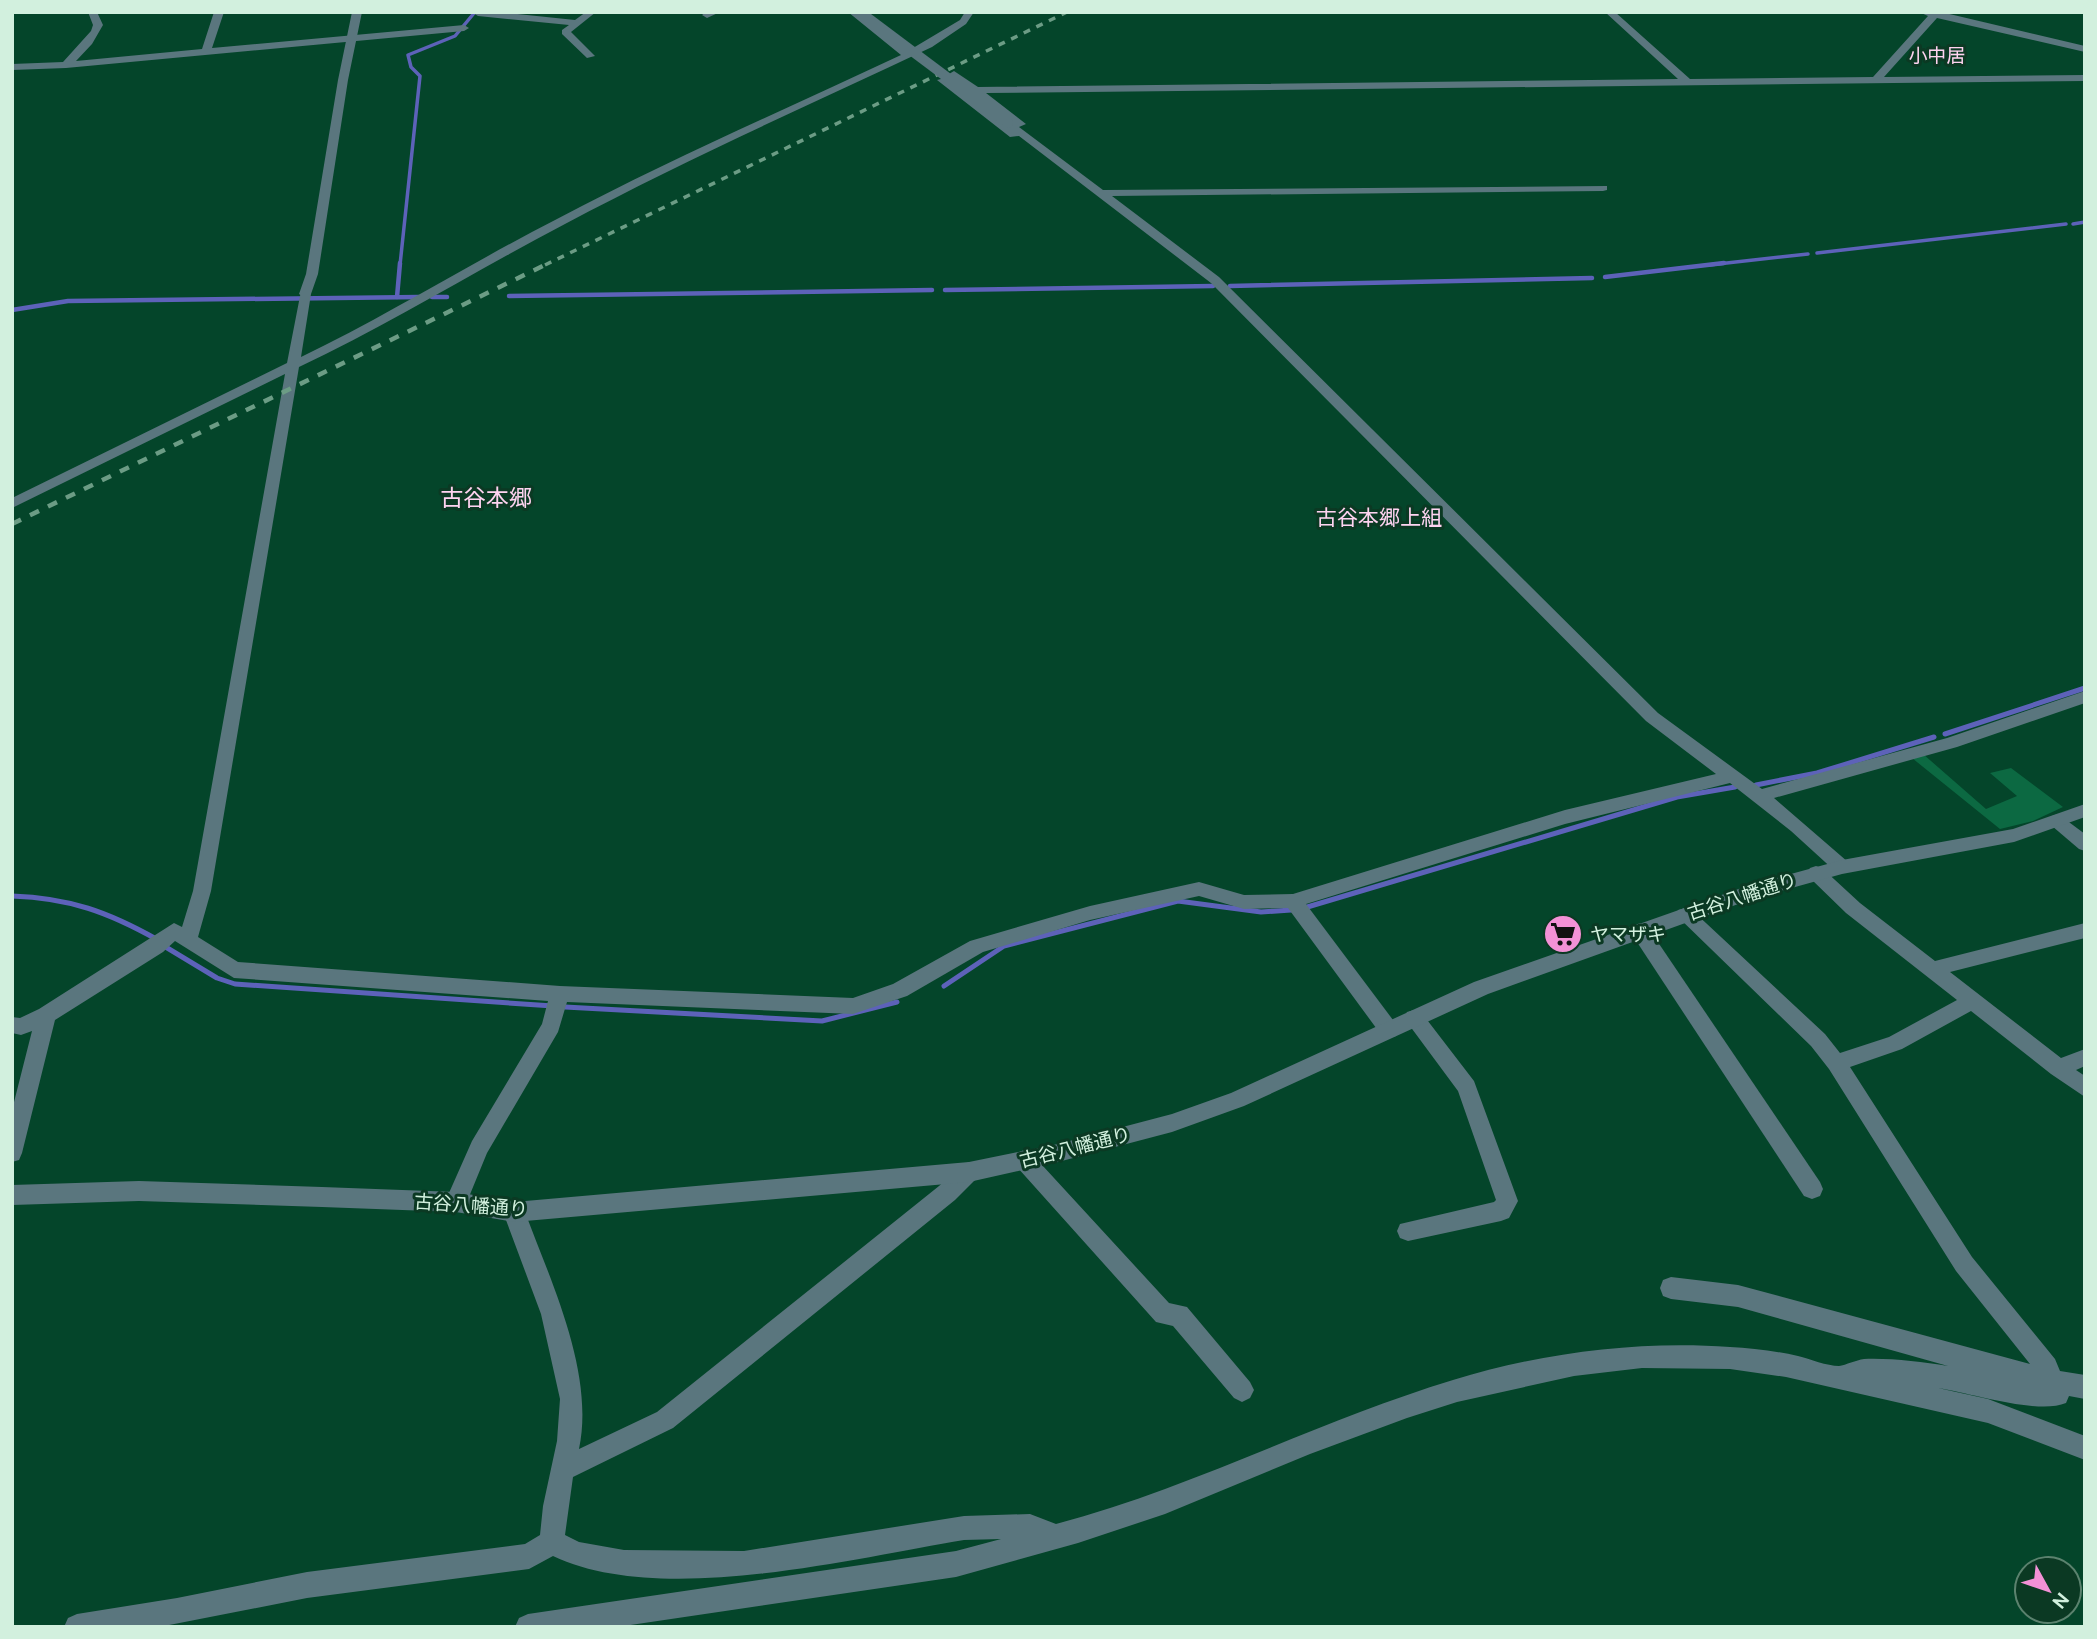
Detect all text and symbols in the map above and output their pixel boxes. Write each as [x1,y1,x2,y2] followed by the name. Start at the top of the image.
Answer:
[1908,44,1966,66] district label: 小中居
[440,485,532,510] district label: 古谷本郷
[1316,505,1442,529] district label: 古谷本郷上組
[1684,868,1800,924] street label: 古谷八幡通り
[1542,913,1584,955] supermarket icon: ヤマザキ
[1590,923,1666,945] place label: ヤマザキ
[1017,1123,1133,1171] street label: 古谷八幡通り
[413,1190,529,1220] street label: 古谷八幡通り
[2013,1555,2083,1625] north arrow
[2048,1588,2074,1613] text: N

